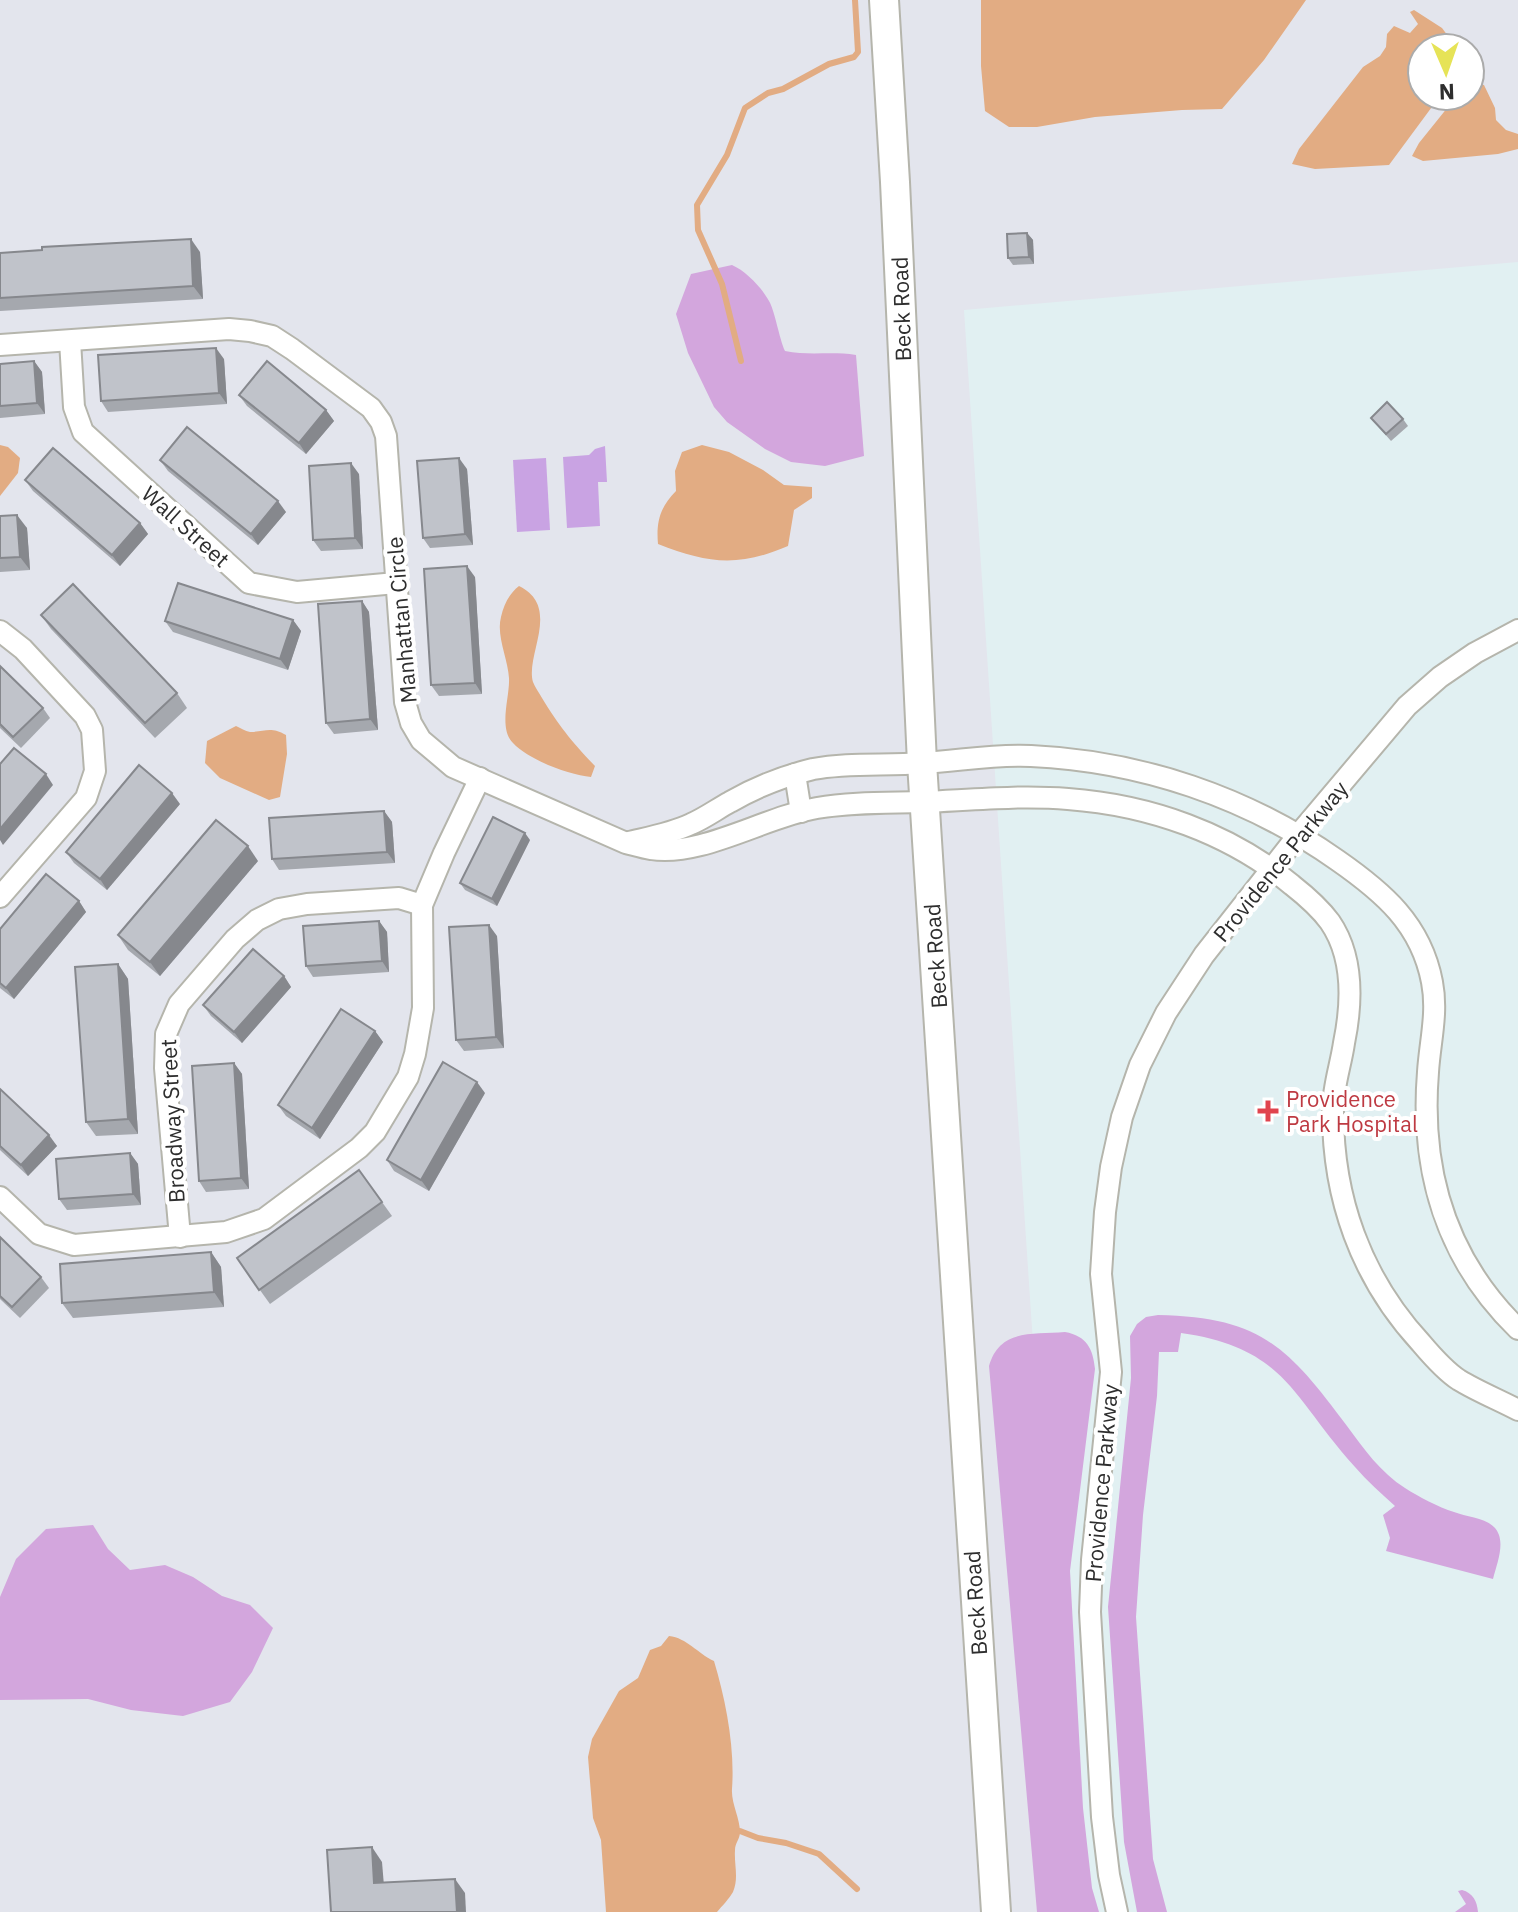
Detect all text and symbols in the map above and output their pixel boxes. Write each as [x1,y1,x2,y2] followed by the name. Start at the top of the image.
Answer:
[1406,32,1486,112] north arrow
[1438,78,1455,107] text: N
[885,256,917,362] street label: Beck Road
[136,479,236,573] street label: Wall Street
[379,535,423,705] street label: Manhattan Circle
[1206,775,1354,947] street label: Providence Parkway
[917,903,953,1009] street label: Beck Road
[153,1038,191,1204] street label: Broadway Street
[1286,1084,1418,1138] place label: Providence Park Hospital
[1257,1100,1279,1122] marker: Providence Park Hospital
[1078,1383,1124,1583] street label: Providence Parkway
[957,1550,993,1656] street label: Beck Road

